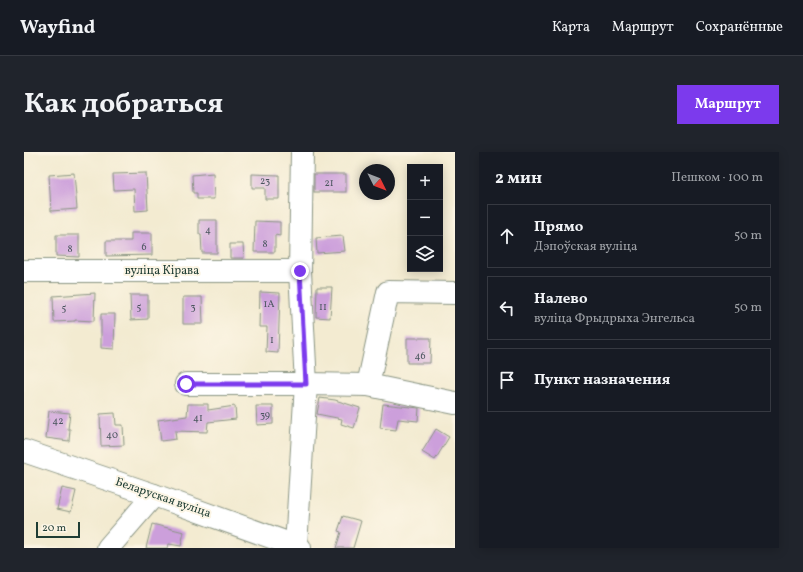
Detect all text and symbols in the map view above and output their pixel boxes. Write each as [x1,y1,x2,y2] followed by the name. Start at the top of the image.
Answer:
[20,15,95,41] text: Wayfind
[552,18,590,37] text: Карта
[612,18,674,37] text: Маршрут
[696,18,783,37] text: Сохранённые
[24,85,223,124] text: Как добраться
[677,85,779,124] button: Маршрут
[359,164,395,200] north arrow
[407,164,443,272] map controls
[407,164,443,200] button: +
[495,167,542,190] text: 2 мин
[671,169,763,187] text: Пешком · 100 m
[260,174,270,188] house number: 23
[324,176,334,190] house number: 21
[407,200,443,236] button: −
[534,217,583,238] text: Прямо
[205,223,211,237] house number: 4
[496,225,518,247] icon: ahead
[734,227,762,245] text: 50 m
[407,236,443,272] button: layers
[262,237,268,251] house number: 8
[534,238,637,256] text: Дэпоўская вуліца
[141,240,147,254] house number: 6
[67,242,73,256] house number: 8
[291,262,309,280] route end
[125,263,199,279] street label: вуліца Кірава
[534,289,588,310] text: Налево
[264,297,274,311] house number: 1А
[496,297,518,319] icon: left
[734,299,762,317] text: 50 m
[137,300,142,314] house number: 5
[190,300,196,314] house number: 3
[319,300,327,314] house number: 11
[62,301,67,315] house number: 5
[534,310,695,328] text: вуліца Фрыдрыха Энгельса
[270,333,274,347] house number: 1
[415,349,425,363] house number: 46
[496,369,518,391] icon: arrive
[534,370,670,391] text: Пункт назначения
[177,375,195,393] route start
[260,408,270,422] house number: 39
[193,411,203,425] house number: 41
[52,414,64,428] house number: 42
[106,428,118,442] house number: 40
[113,474,213,522] street label: Беларуская вуліца
[36,520,80,539] scale bar
[42,521,66,536] text: 20 m

